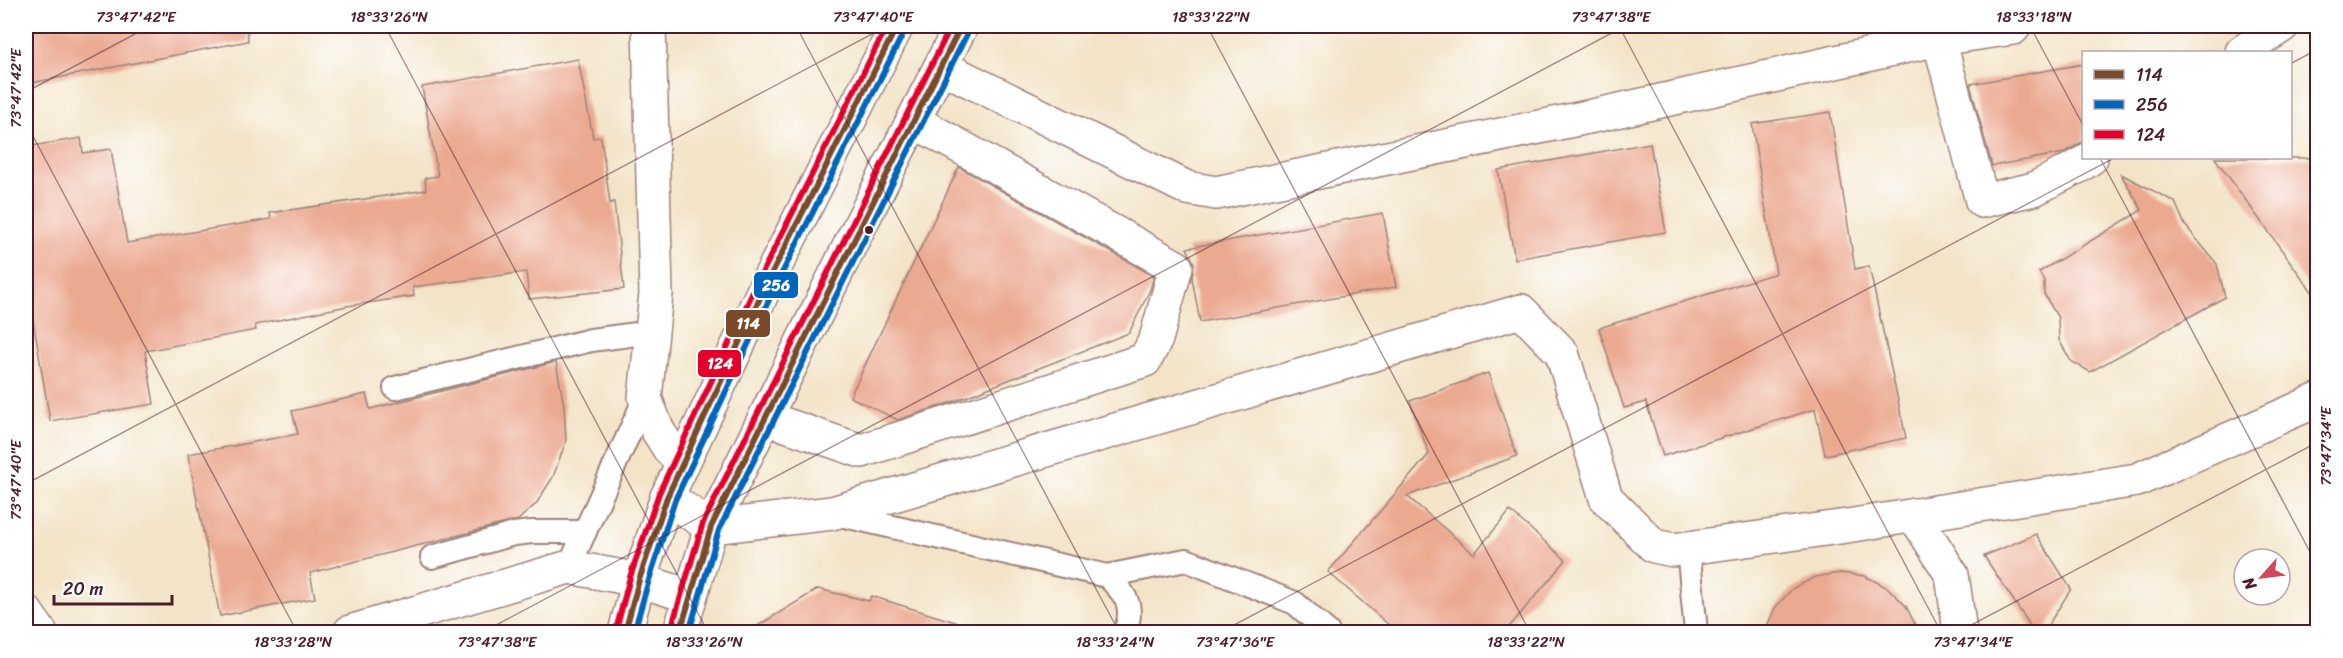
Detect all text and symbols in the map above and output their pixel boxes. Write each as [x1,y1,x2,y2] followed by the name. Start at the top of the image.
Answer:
[96,4,177,30] text: 73°47'42"E
[350,4,428,30] text: 18°33'26"N
[833,4,915,30] text: 73°47'40"E
[1172,4,1251,30] text: 18°33'22"N
[1572,4,1652,30] text: 73°47'38"E
[1996,4,2073,30] text: 18°33'18"N
[3,47,29,128] text: 73°47'42"E
[2082,51,2292,159] legend
[2136,59,2163,91] text: 114
[2136,89,2168,121] text: 256
[2136,119,2165,151] text: 124
[863,224,875,236] unlabelled marker
[753,271,799,299] line badge: 256
[761,271,790,300] text: 256
[725,309,771,338] line badge: 114
[736,309,760,338] text: 114
[697,349,742,378] line badge: 124
[707,349,733,378] text: 124
[2313,405,2339,485] text: 73°47'34"E
[3,438,29,520] text: 73°47'40"E
[2232,547,2292,607] north arrow
[54,568,172,606] scale bar
[2233,571,2265,596] text: N
[63,573,103,605] text: 20 m
[254,629,333,655] text: 18°33'28"N
[458,629,538,655] text: 73°47'38"E
[665,629,743,655] text: 18°33'26"N
[1076,629,1155,655] text: 18°33'24"N
[1196,629,1276,655] text: 73°47'36"E
[1487,629,1566,655] text: 18°33'22"N
[1934,629,2014,655] text: 73°47'34"E

